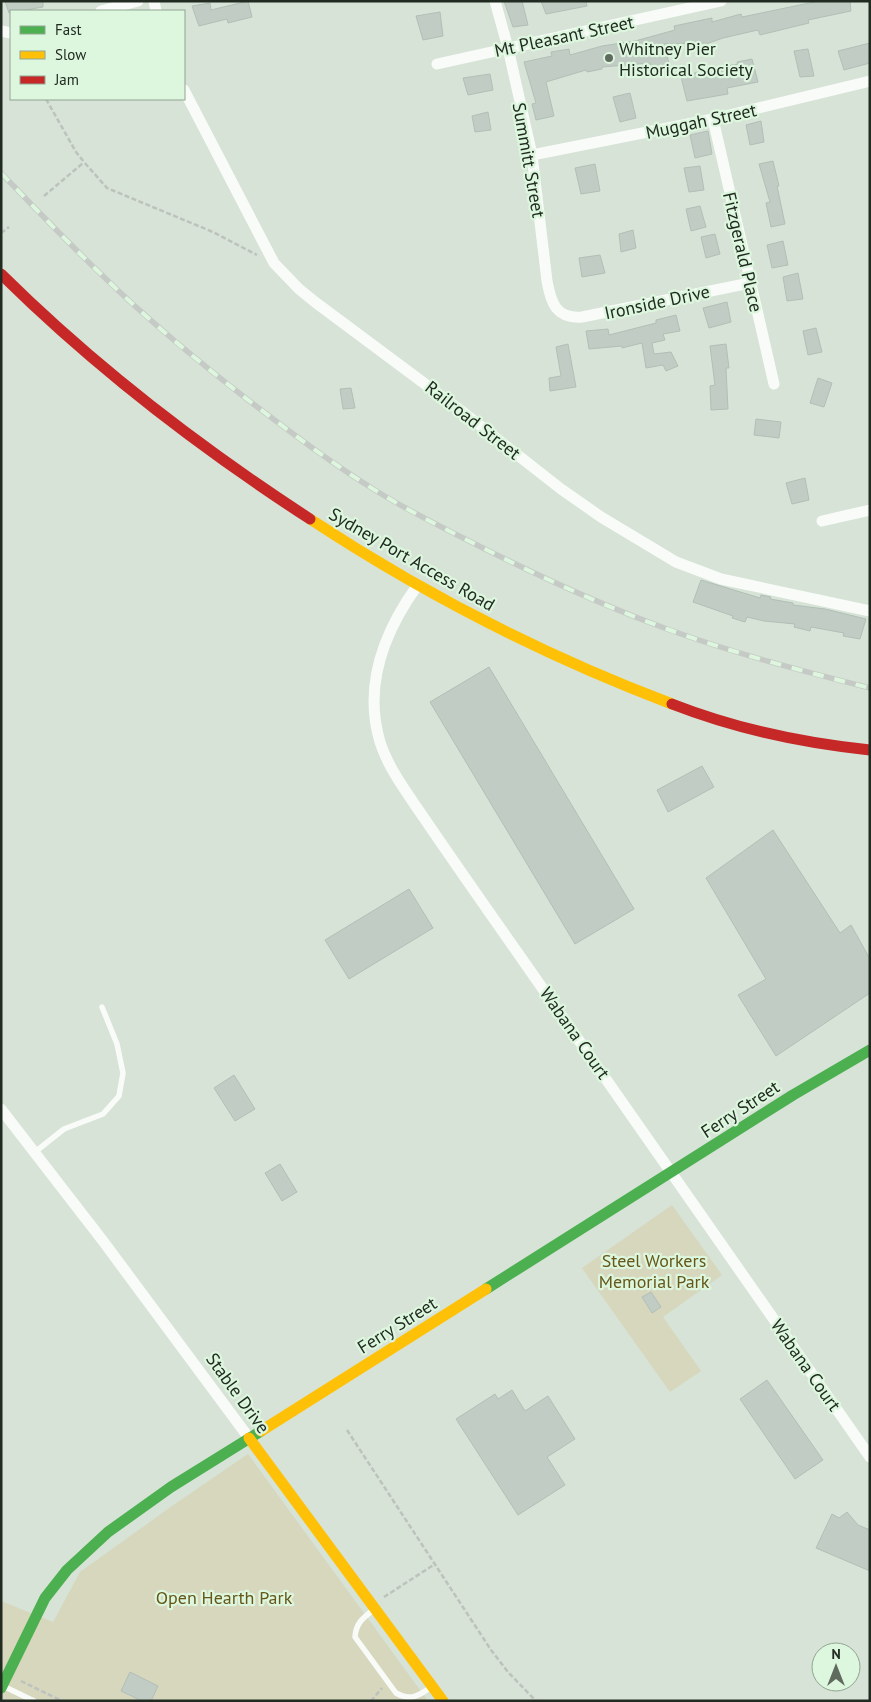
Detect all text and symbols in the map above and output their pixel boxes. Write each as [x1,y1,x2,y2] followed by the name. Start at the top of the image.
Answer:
[10,10,185,100] legend
[492,10,636,62] street label: Mt Pleasant Street
[55,20,82,39] text: Fast
[619,37,753,81] place label: Whitney Pier Historical Society
[55,45,86,64] text: Slow
[603,52,615,64] marker: Whitney Pier Historical Society
[54,70,79,89] text: Jam
[643,98,759,144] street label: Muggah Street
[508,101,550,219] street label: Summitt Street
[718,190,768,314] street label: Fitzgerald Place
[602,280,712,324] street label: Ironside Drive
[421,376,525,464] street label: Railroad Street
[325,502,499,616] street label: Sydney Port Access Road
[535,983,615,1083] street label: Wabana Court
[696,1075,784,1143] street label: Ferry Street
[599,1249,710,1293] park label: Steel Workers Memorial Park
[353,1292,441,1358] street label: Ferry Street
[766,1315,846,1415] street label: Wabana Court
[201,1348,275,1438] street label: Stable Drive
[156,1586,293,1609] park label: Open Hearth Park
[811,1642,861,1692] north arrow
[831,1645,841,1663] text: N

